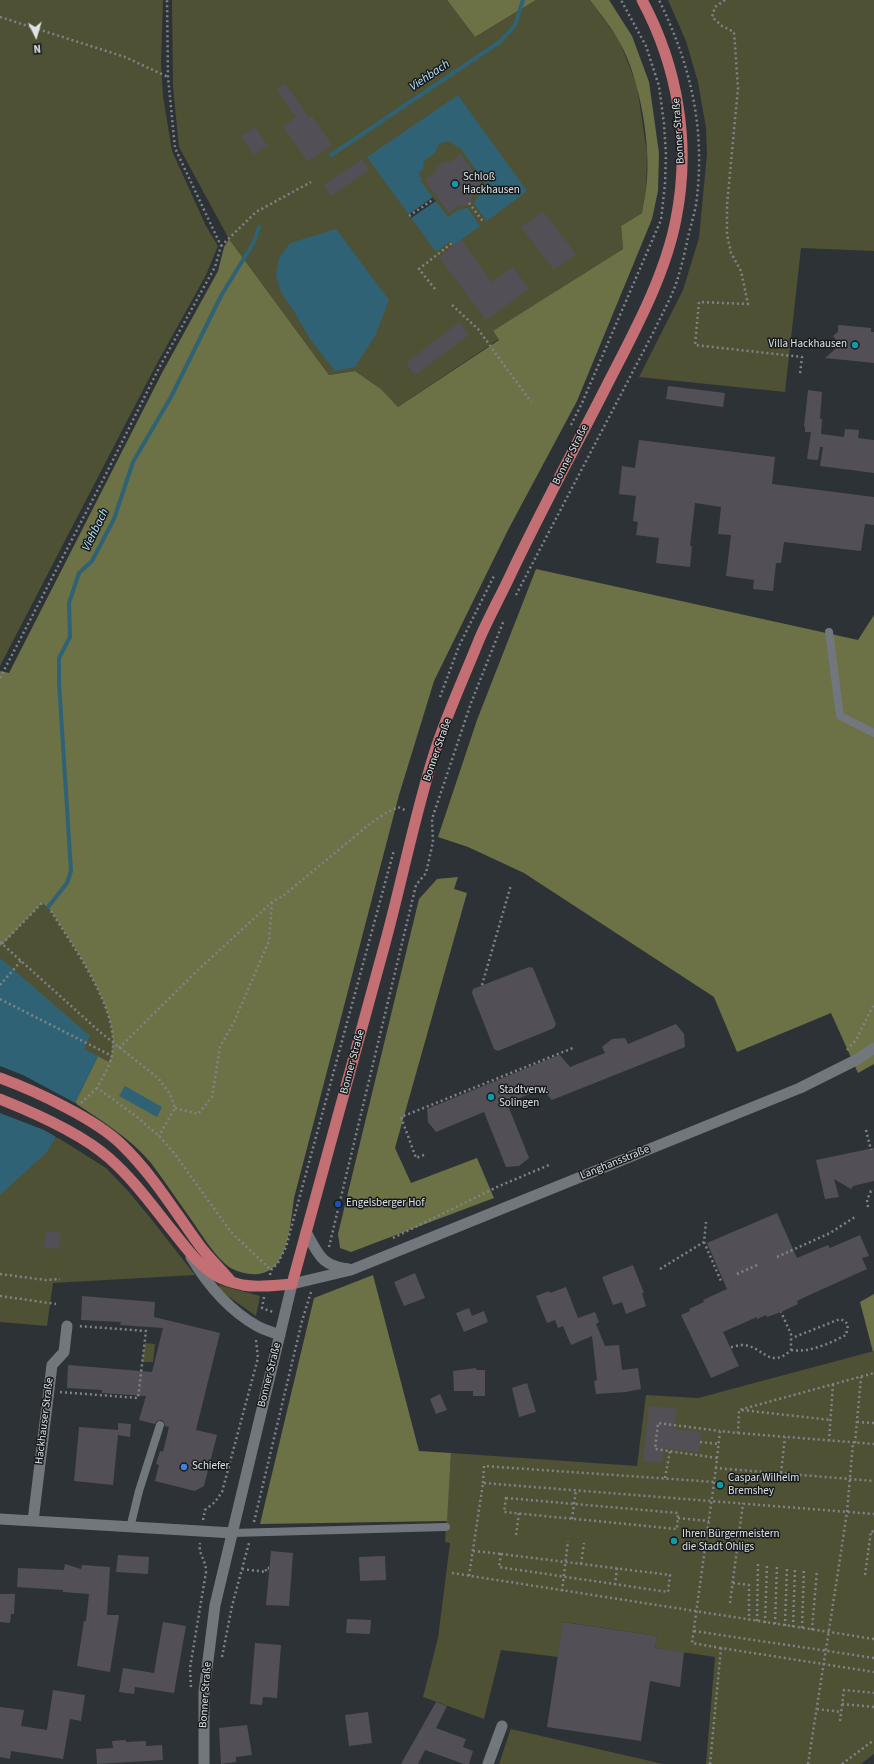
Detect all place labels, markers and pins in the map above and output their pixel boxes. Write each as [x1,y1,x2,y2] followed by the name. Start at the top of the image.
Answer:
[463,171,520,197] place label: Schloß Hackhausen
[450,179,460,189] marker: Schloß Hackhausen
[769,338,847,352] place label: Villa Hackhausen
[850,340,860,350] marker: Villa Hackhausen
[499,1084,548,1110] place label: Stadtverw. Solingen
[486,1092,496,1102] marker: Stadtverw. Solingen
[346,1197,425,1211] place label: Engelsberger Hof
[333,1199,343,1209] marker: Engelsberger Hof
[192,1460,229,1474] place label: Schiefer
[179,1462,189,1472] marker: Schiefer
[728,1472,799,1498] place label: Caspar Wilhelm Bremshey
[715,1480,725,1490] marker: Caspar Wilhelm Bremshey
[682,1528,780,1554] place label: Ihren Bürgermeistern die Stadt Ohligs
[669,1536,679,1546] marker: Ihren Bürgermeistern die Stadt Ohligs

